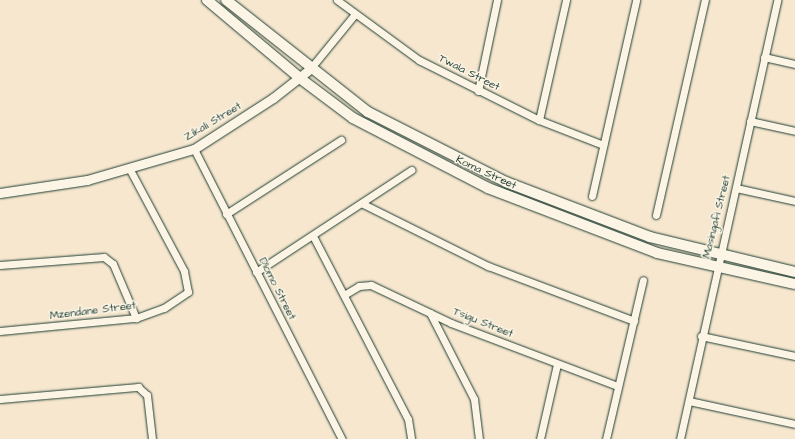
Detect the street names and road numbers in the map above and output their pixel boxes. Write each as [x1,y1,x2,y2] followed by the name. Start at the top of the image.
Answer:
[436,52,502,94] street label: Twala Street
[182,100,244,144] street label: Zikali Street
[454,153,518,193] street label: Koma Street
[700,174,734,260] street label: Masingafi Street
[256,256,298,322] street label: Dlomo Street
[49,299,137,323] street label: Mzendane Street
[451,305,515,341] street label: Tsigu Street

